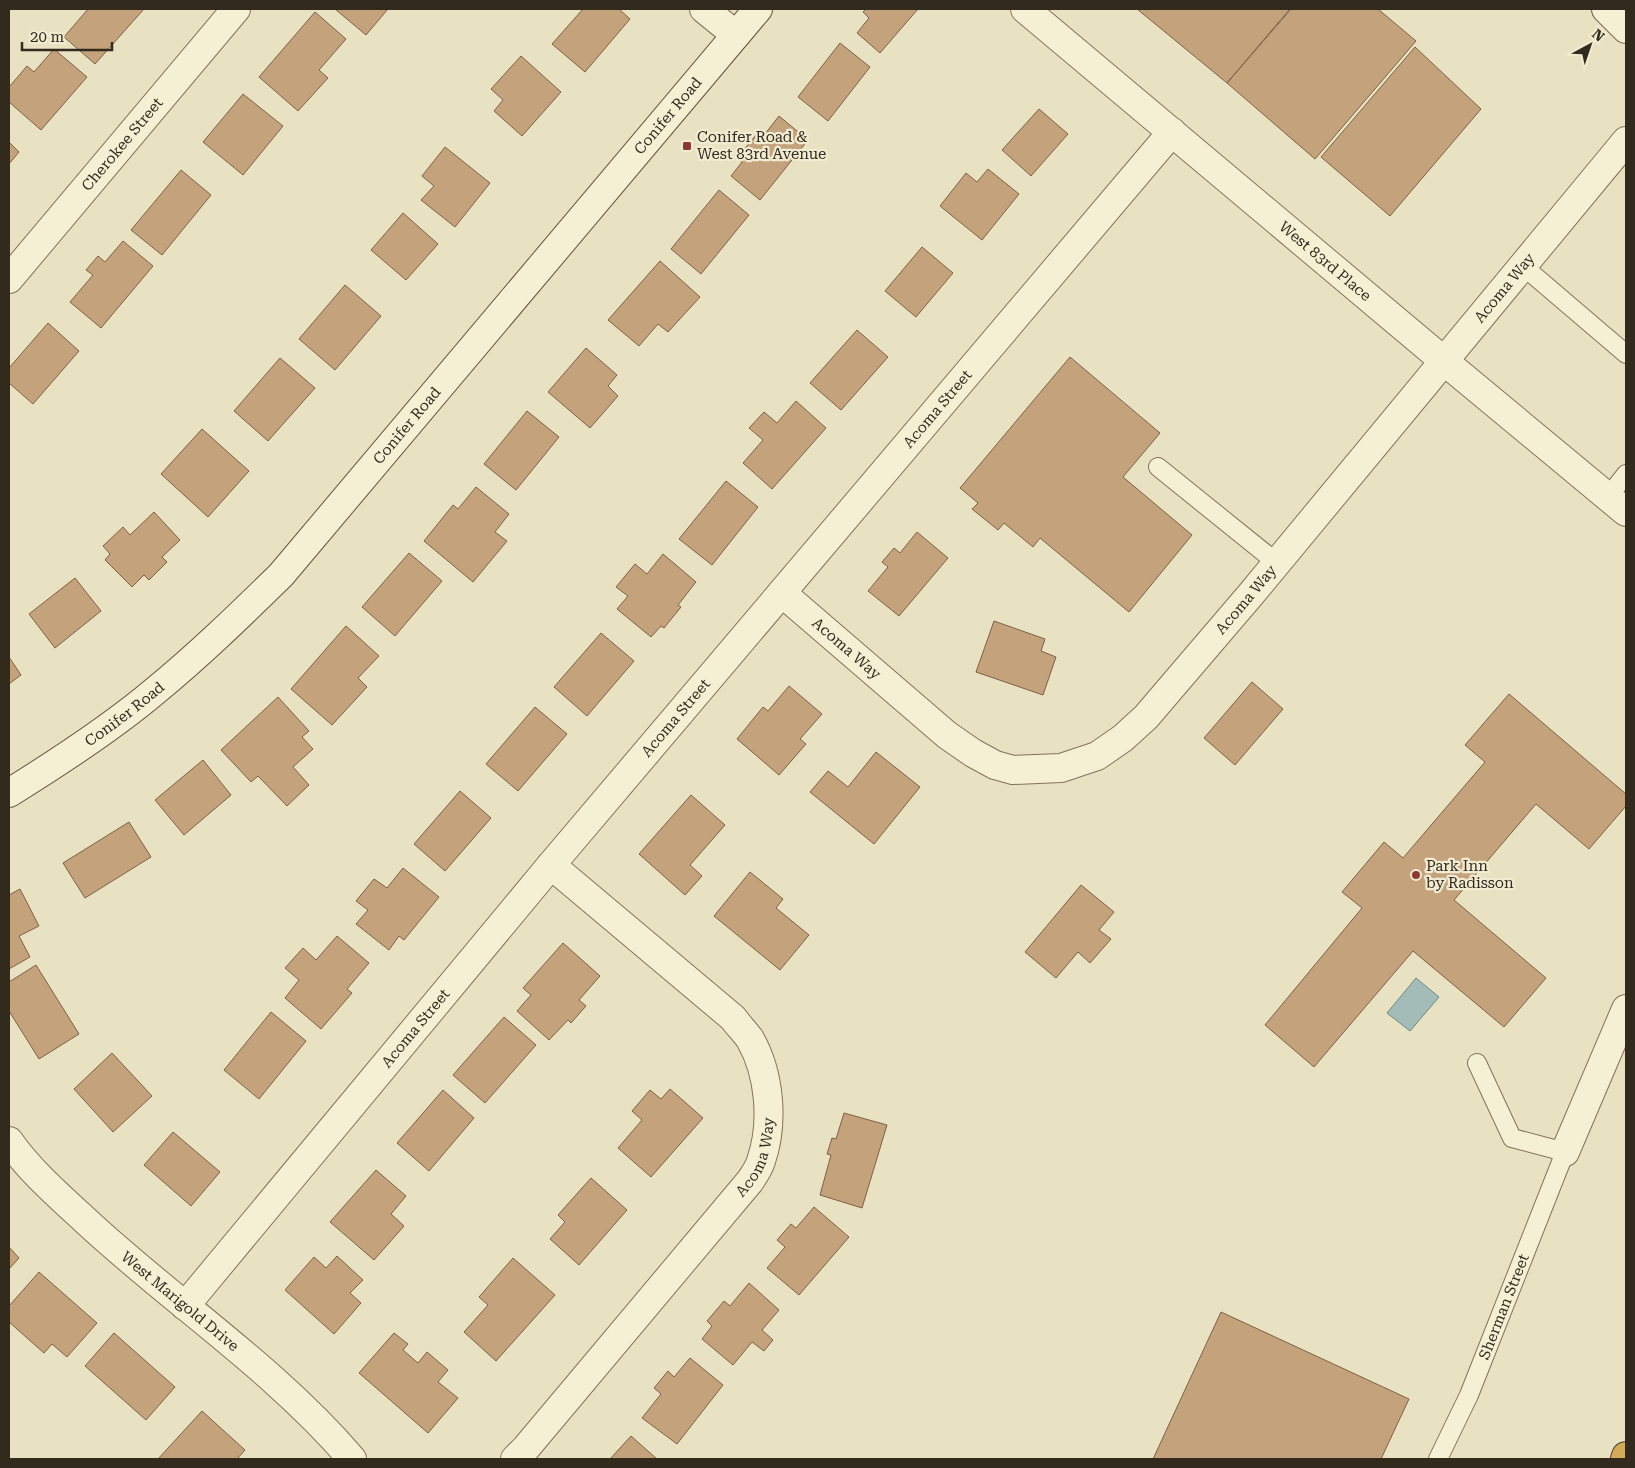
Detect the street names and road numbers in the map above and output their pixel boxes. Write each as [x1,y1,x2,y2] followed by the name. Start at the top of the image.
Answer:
[630,73,706,158] street label: Conifer Road
[78,94,167,195] street label: Cherokee Street
[1276,217,1375,305] street label: West 83rd Place
[1470,249,1539,326] street label: Acoma Way
[899,366,976,452] street label: Acoma Street
[369,383,445,468] street label: Conifer Road
[1212,561,1280,638] street label: Acoma Way
[808,614,885,683] street label: Acoma Way
[638,675,714,761] street label: Acoma Street
[81,678,168,750] street label: Conifer Road
[378,985,454,1071] street label: Acoma Street
[732,1117,778,1200] street label: Acoma Way
[118,1248,243,1355] street label: West Marigold Drive
[1475,1251,1533,1362] street label: Sherman Street

